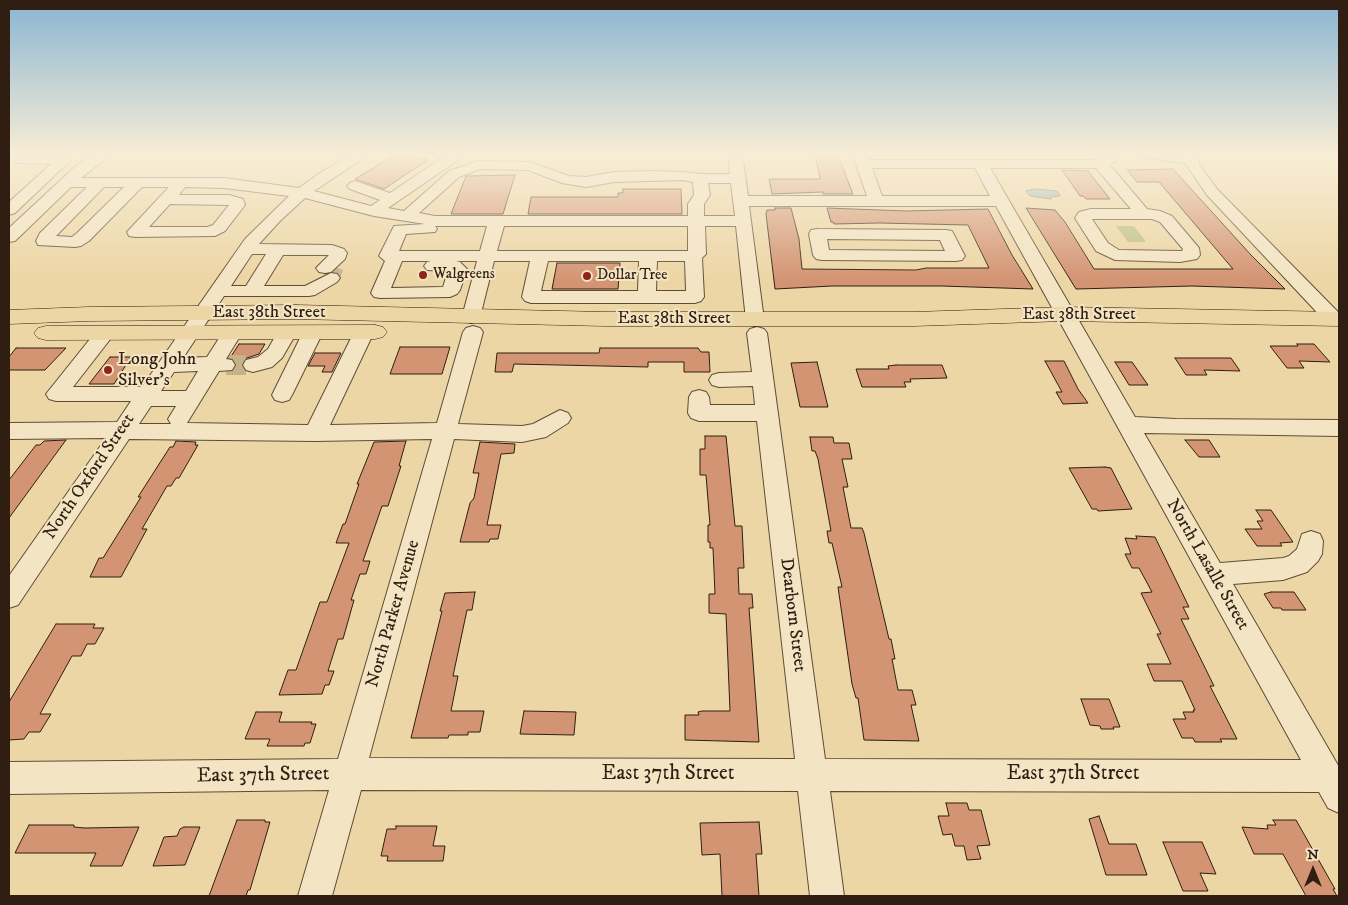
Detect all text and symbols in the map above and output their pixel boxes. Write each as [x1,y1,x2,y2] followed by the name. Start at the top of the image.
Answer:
[433,266,495,284] place label: Walgreens
[597,267,667,285] place label: Dollar Tree
[417,269,429,281] marker: Walgreens
[581,270,593,282] marker: Dollar Tree
[212,302,326,324] street label: East 38th Street
[1022,304,1136,326] street label: East 38th Street
[617,308,731,330] street label: East 38th Street
[118,349,196,392] place label: Long John Silver's
[102,364,114,376] marker: Long John Silver's
[40,410,140,544] street label: North Oxford Street
[1161,496,1253,634] street label: North Lasalle Street
[363,538,425,690] street label: North Parker Avenue
[774,557,810,673] street label: Dearborn Street
[196,762,330,790] street label: East 37th Street
[602,762,734,788] street label: East 37th Street
[1007,762,1139,788] street label: East 37th Street
[1288,845,1338,895] north arrow
[1307,846,1319,864] text: N

